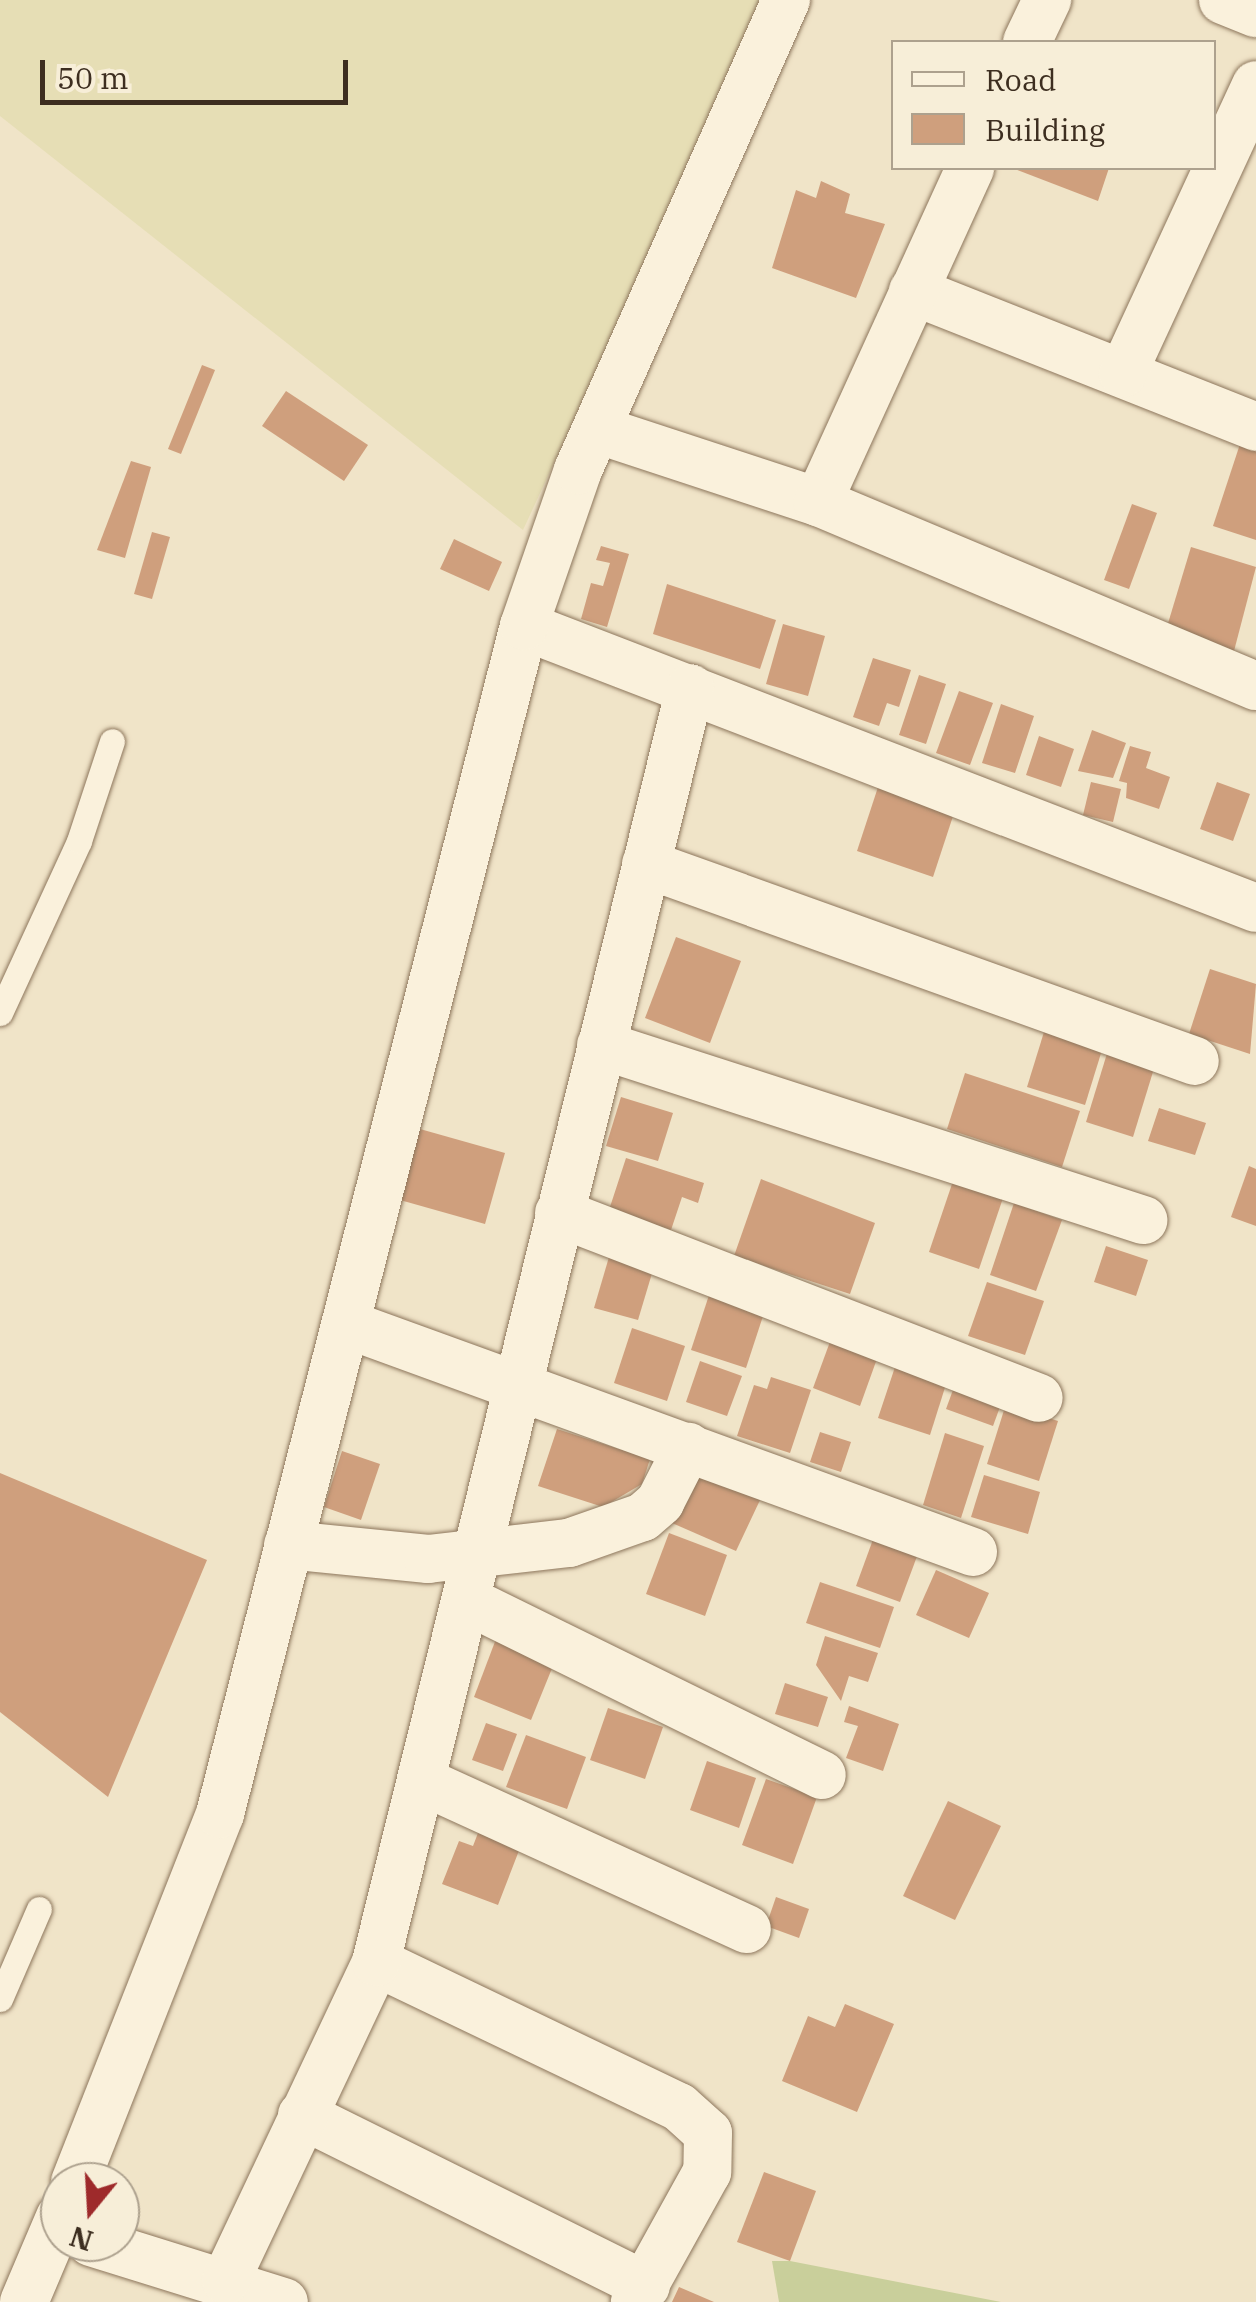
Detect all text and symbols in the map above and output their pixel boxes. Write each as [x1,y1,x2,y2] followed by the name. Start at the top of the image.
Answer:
[45,40,352,102] scale bar
[891,40,1216,170] legend
[57,58,129,97] text: 50 m
[985,60,1057,99] text: Road
[985,110,1105,149] text: Building
[40,2162,140,2262] north arrow
[65,2218,97,2260] text: N

